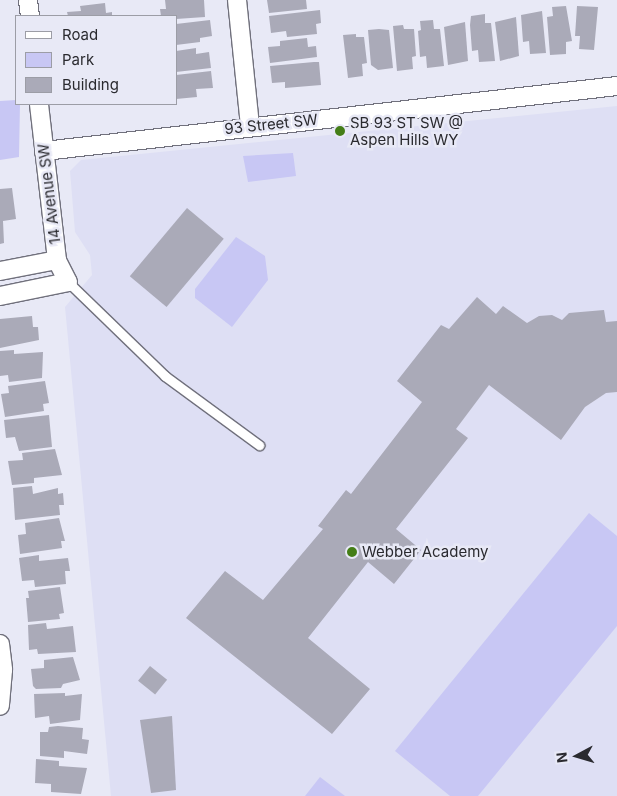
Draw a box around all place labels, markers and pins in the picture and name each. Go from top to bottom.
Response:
place label: SB 93 ST SW @ Aspen Hills WY [350,113,463,148]
marker: SB 93 ST SW @ Aspen Hills WY [334,125,346,137]
place label: Webber Academy [362,543,489,561]
marker: Webber Academy [346,546,358,558]

